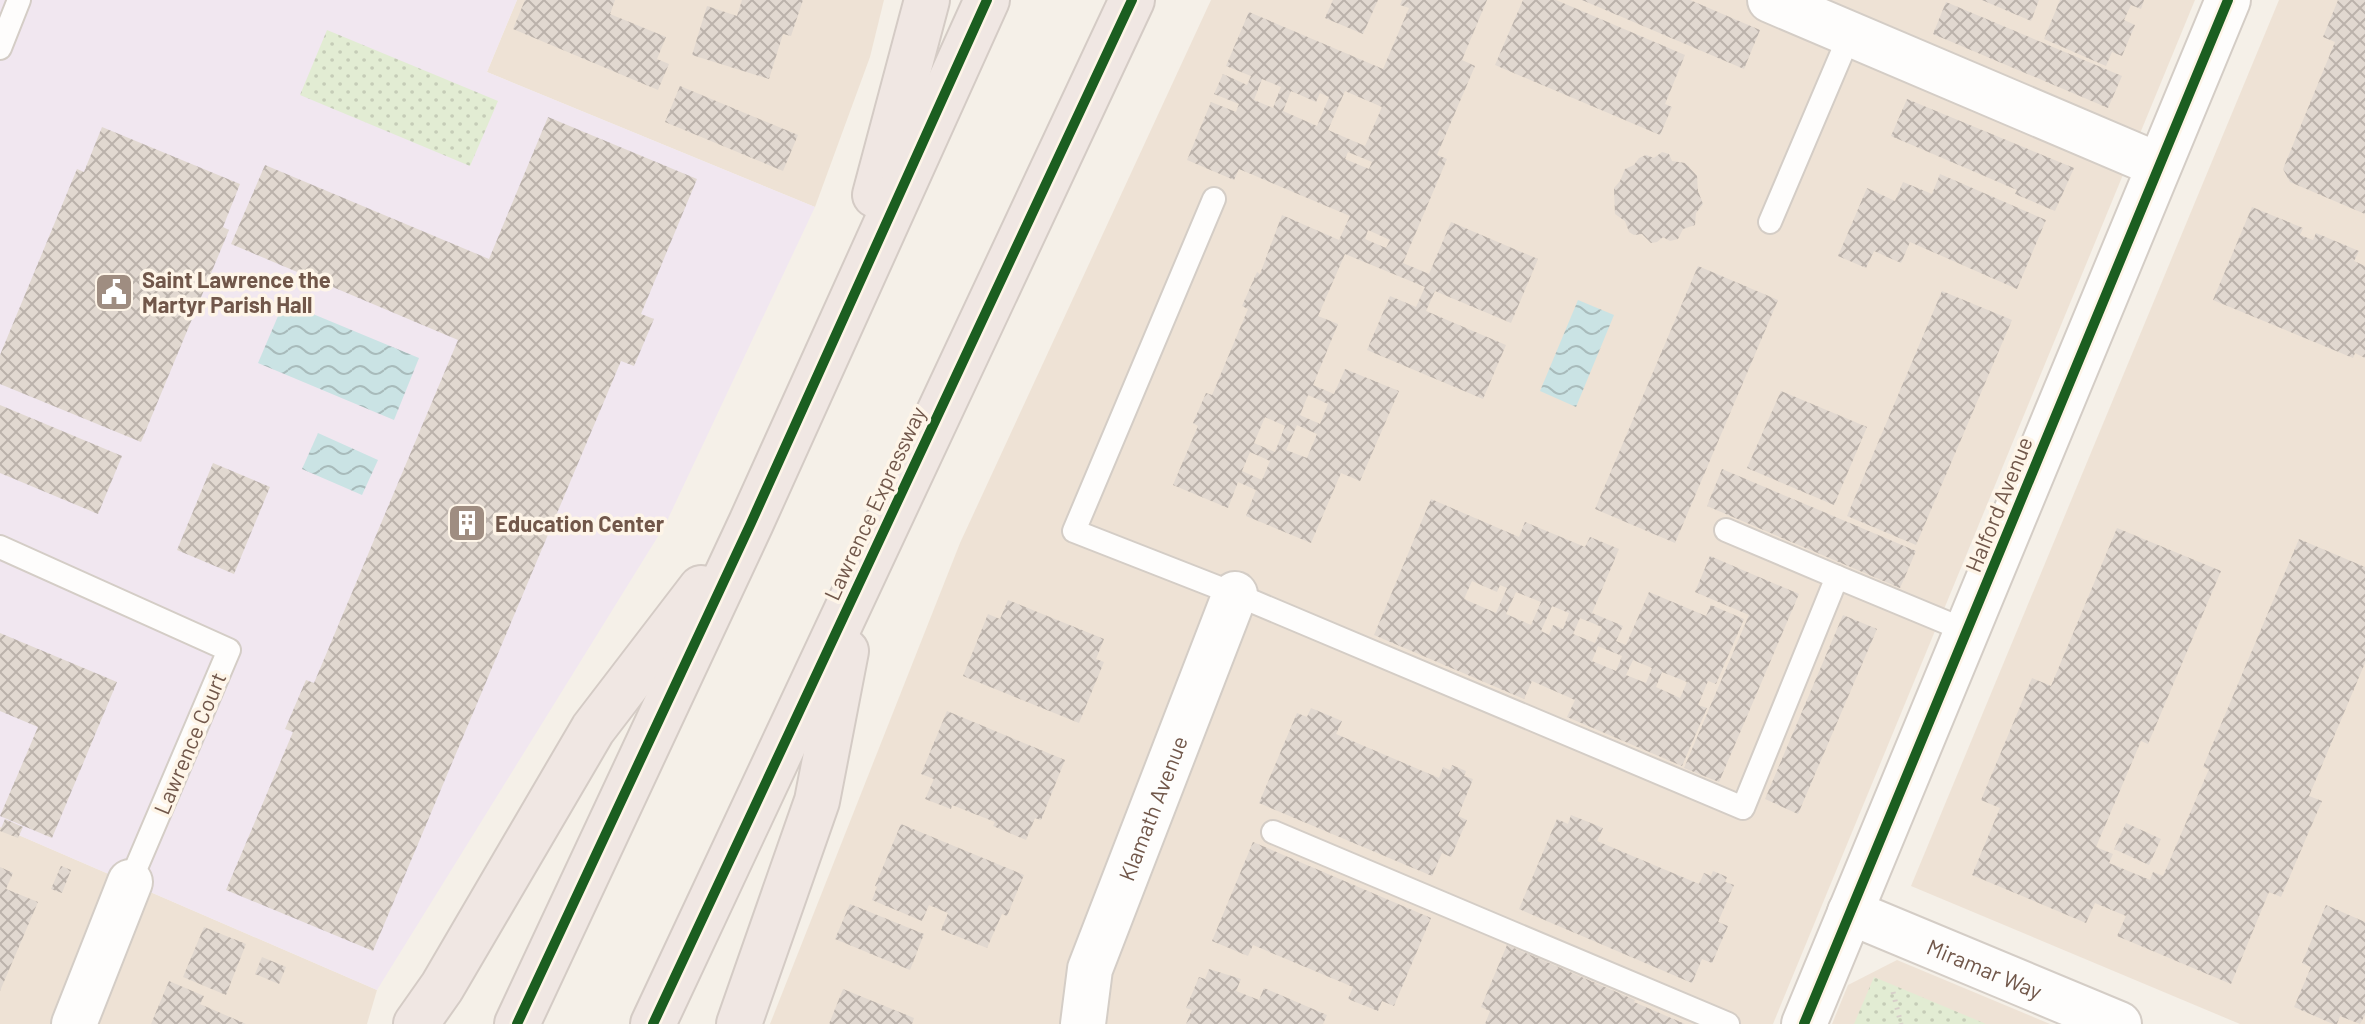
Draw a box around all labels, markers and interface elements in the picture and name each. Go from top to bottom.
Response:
place label: Saint Lawrence the Martyr Parish Hall [142,266,331,317]
public building icon: Saint Lawrence the Martyr Parish Hall [93,271,135,313]
street label: Lawrence Expressway [818,402,930,604]
street label: Halford Avenue [1959,433,2037,575]
building icon: Education Center [446,502,488,544]
place label: Education Center [495,510,665,536]
street label: Lawrence Court [147,668,231,818]
street label: Klamath Avenue [1112,732,1192,884]
street label: Miramar Way [1923,933,2046,1004]

